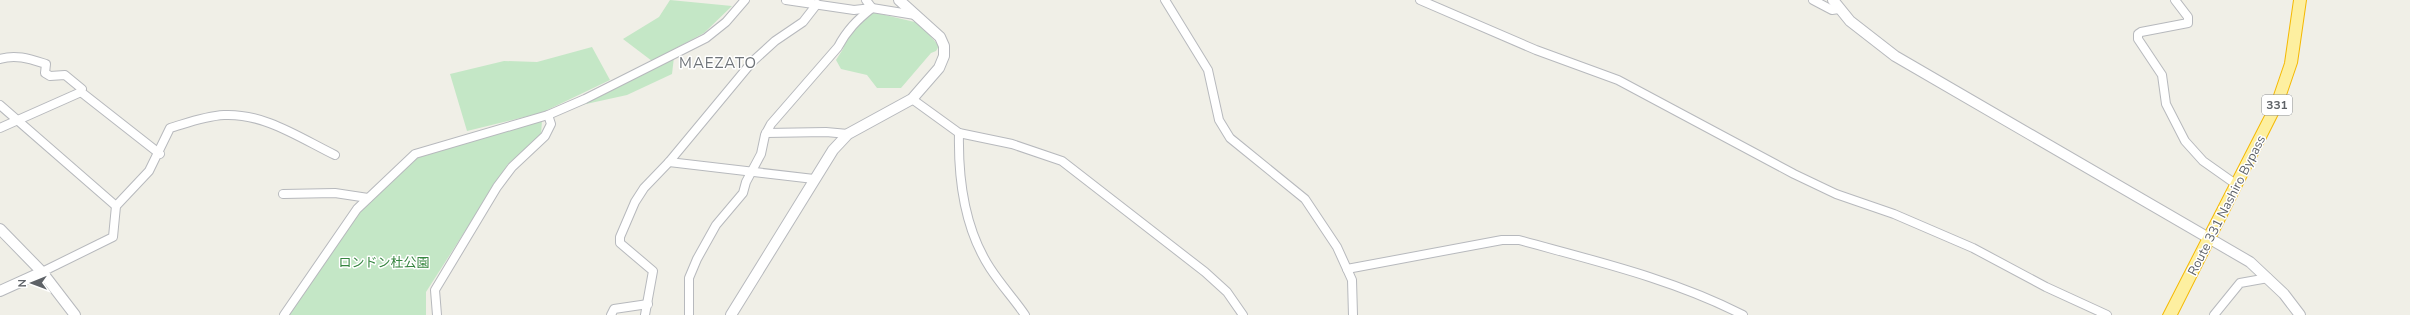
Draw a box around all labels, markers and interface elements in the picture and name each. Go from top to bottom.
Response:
district label: MAEZATO [679,53,757,73]
road number: 331 [2262,95,2292,115]
street label: Route 331 Nashiro Bypass [2184,132,2270,279]
park label: ロンドン杜公園 [338,254,430,272]
north arrow [12,263,52,303]
text: N [15,279,30,287]

